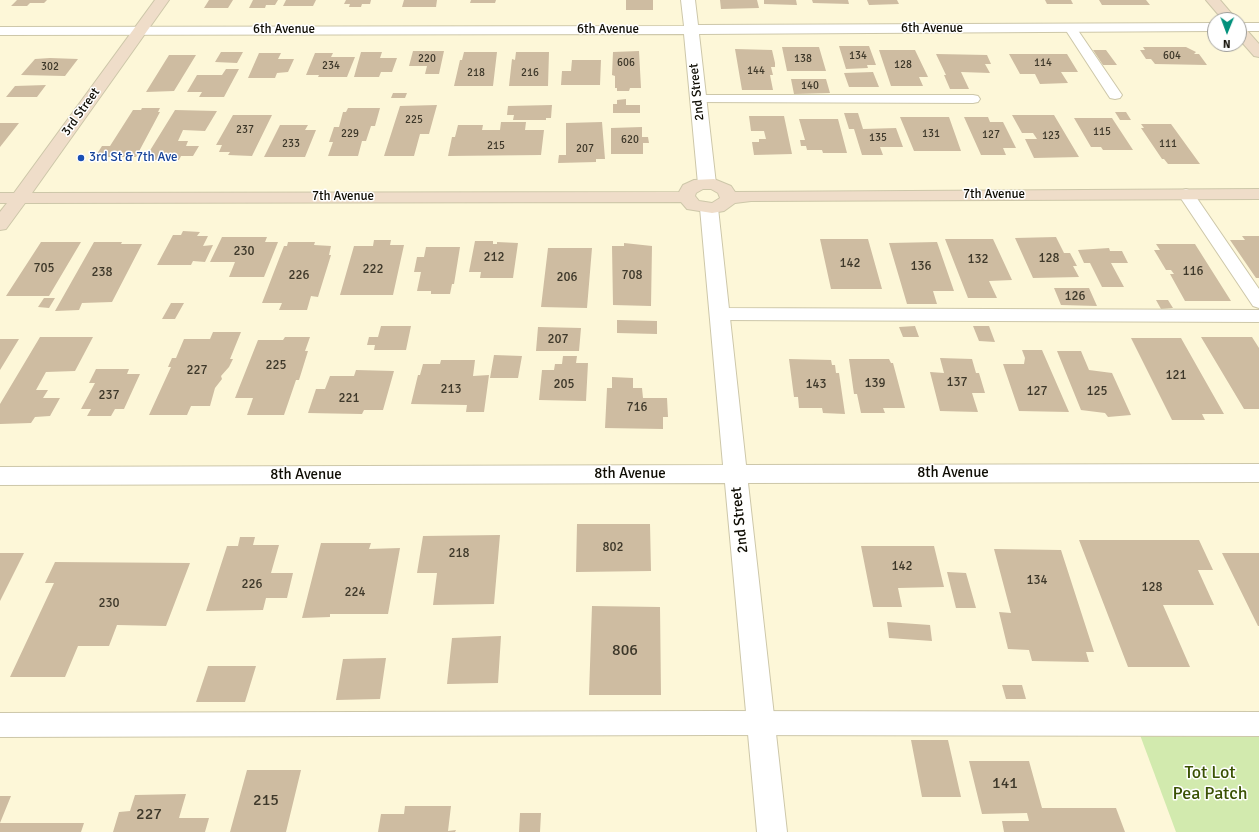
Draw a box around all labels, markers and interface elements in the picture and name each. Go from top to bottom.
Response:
north arrow [1207,12,1247,52]
street label: 6th Avenue [901,21,963,37]
street label: 6th Avenue [253,22,315,38]
street label: 6th Avenue [577,22,639,38]
text: N [1223,37,1231,50]
house number: 134 [849,49,867,63]
house number: 604 [1163,49,1181,63]
house number: 220 [418,52,436,66]
house number: 138 [794,52,812,66]
house number: 606 [617,56,635,70]
house number: 114 [1034,56,1052,70]
house number: 128 [894,58,912,72]
house number: 234 [322,59,340,73]
house number: 302 [41,60,59,74]
street label: 2nd Street [686,62,708,122]
house number: 144 [747,64,765,78]
house number: 218 [467,66,485,80]
house number: 216 [521,66,539,80]
house number: 140 [801,79,819,93]
street label: 3rd Street [58,85,104,139]
house number: 225 [405,113,423,127]
house number: 237 [236,123,254,137]
house number: 115 [1093,125,1111,139]
house number: 229 [341,127,359,141]
house number: 131 [922,127,940,141]
house number: 127 [982,128,1000,142]
house number: 123 [1042,129,1060,143]
house number: 135 [869,131,887,145]
house number: 620 [621,133,639,147]
house number: 233 [282,137,300,151]
house number: 111 [1159,137,1177,151]
house number: 215 [487,139,505,153]
house number: 207 [576,142,594,156]
place label: 3rd St & 7th Ave [89,150,178,166]
marker: 3rd St & 7th Ave [76,153,86,163]
street label: 7th Avenue [963,187,1025,203]
street label: 7th Avenue [312,189,374,205]
house number: 230 [233,244,255,260]
house number: 212 [483,250,505,266]
house number: 128 [1038,251,1060,267]
house number: 132 [967,252,989,268]
house number: 142 [839,256,861,272]
house number: 136 [910,259,932,275]
house number: 705 [33,261,55,277]
house number: 222 [362,262,384,278]
house number: 116 [1182,264,1204,280]
house number: 238 [91,265,113,281]
house number: 226 [288,268,310,284]
house number: 708 [621,268,643,284]
house number: 206 [556,270,578,286]
house number: 126 [1064,289,1086,305]
house number: 207 [547,332,569,348]
house number: 225 [265,358,287,374]
house number: 227 [186,363,208,379]
house number: 121 [1165,368,1187,384]
house number: 137 [946,375,968,391]
house number: 139 [864,376,886,392]
house number: 205 [553,377,575,393]
house number: 143 [805,377,827,393]
house number: 213 [440,382,462,398]
house number: 127 [1026,384,1048,400]
house number: 125 [1086,384,1108,400]
house number: 237 [98,388,120,404]
house number: 221 [338,391,360,407]
house number: 716 [626,400,648,416]
street label: 8th Avenue [917,464,989,482]
street label: 8th Avenue [594,465,666,483]
street label: 8th Avenue [270,466,342,484]
street label: 2nd Street [728,486,752,554]
house number: 802 [602,540,624,556]
house number: 218 [448,546,470,562]
house number: 142 [891,559,913,575]
house number: 134 [1026,573,1048,589]
house number: 226 [241,577,263,593]
house number: 128 [1141,580,1163,596]
house number: 224 [344,585,366,601]
house number: 230 [98,596,120,612]
house number: 806 [612,641,638,661]
park label: Tot Lot Pea Patch [1173,762,1247,804]
house number: 141 [992,774,1018,794]
house number: 215 [253,791,279,811]
house number: 227 [136,805,162,825]

